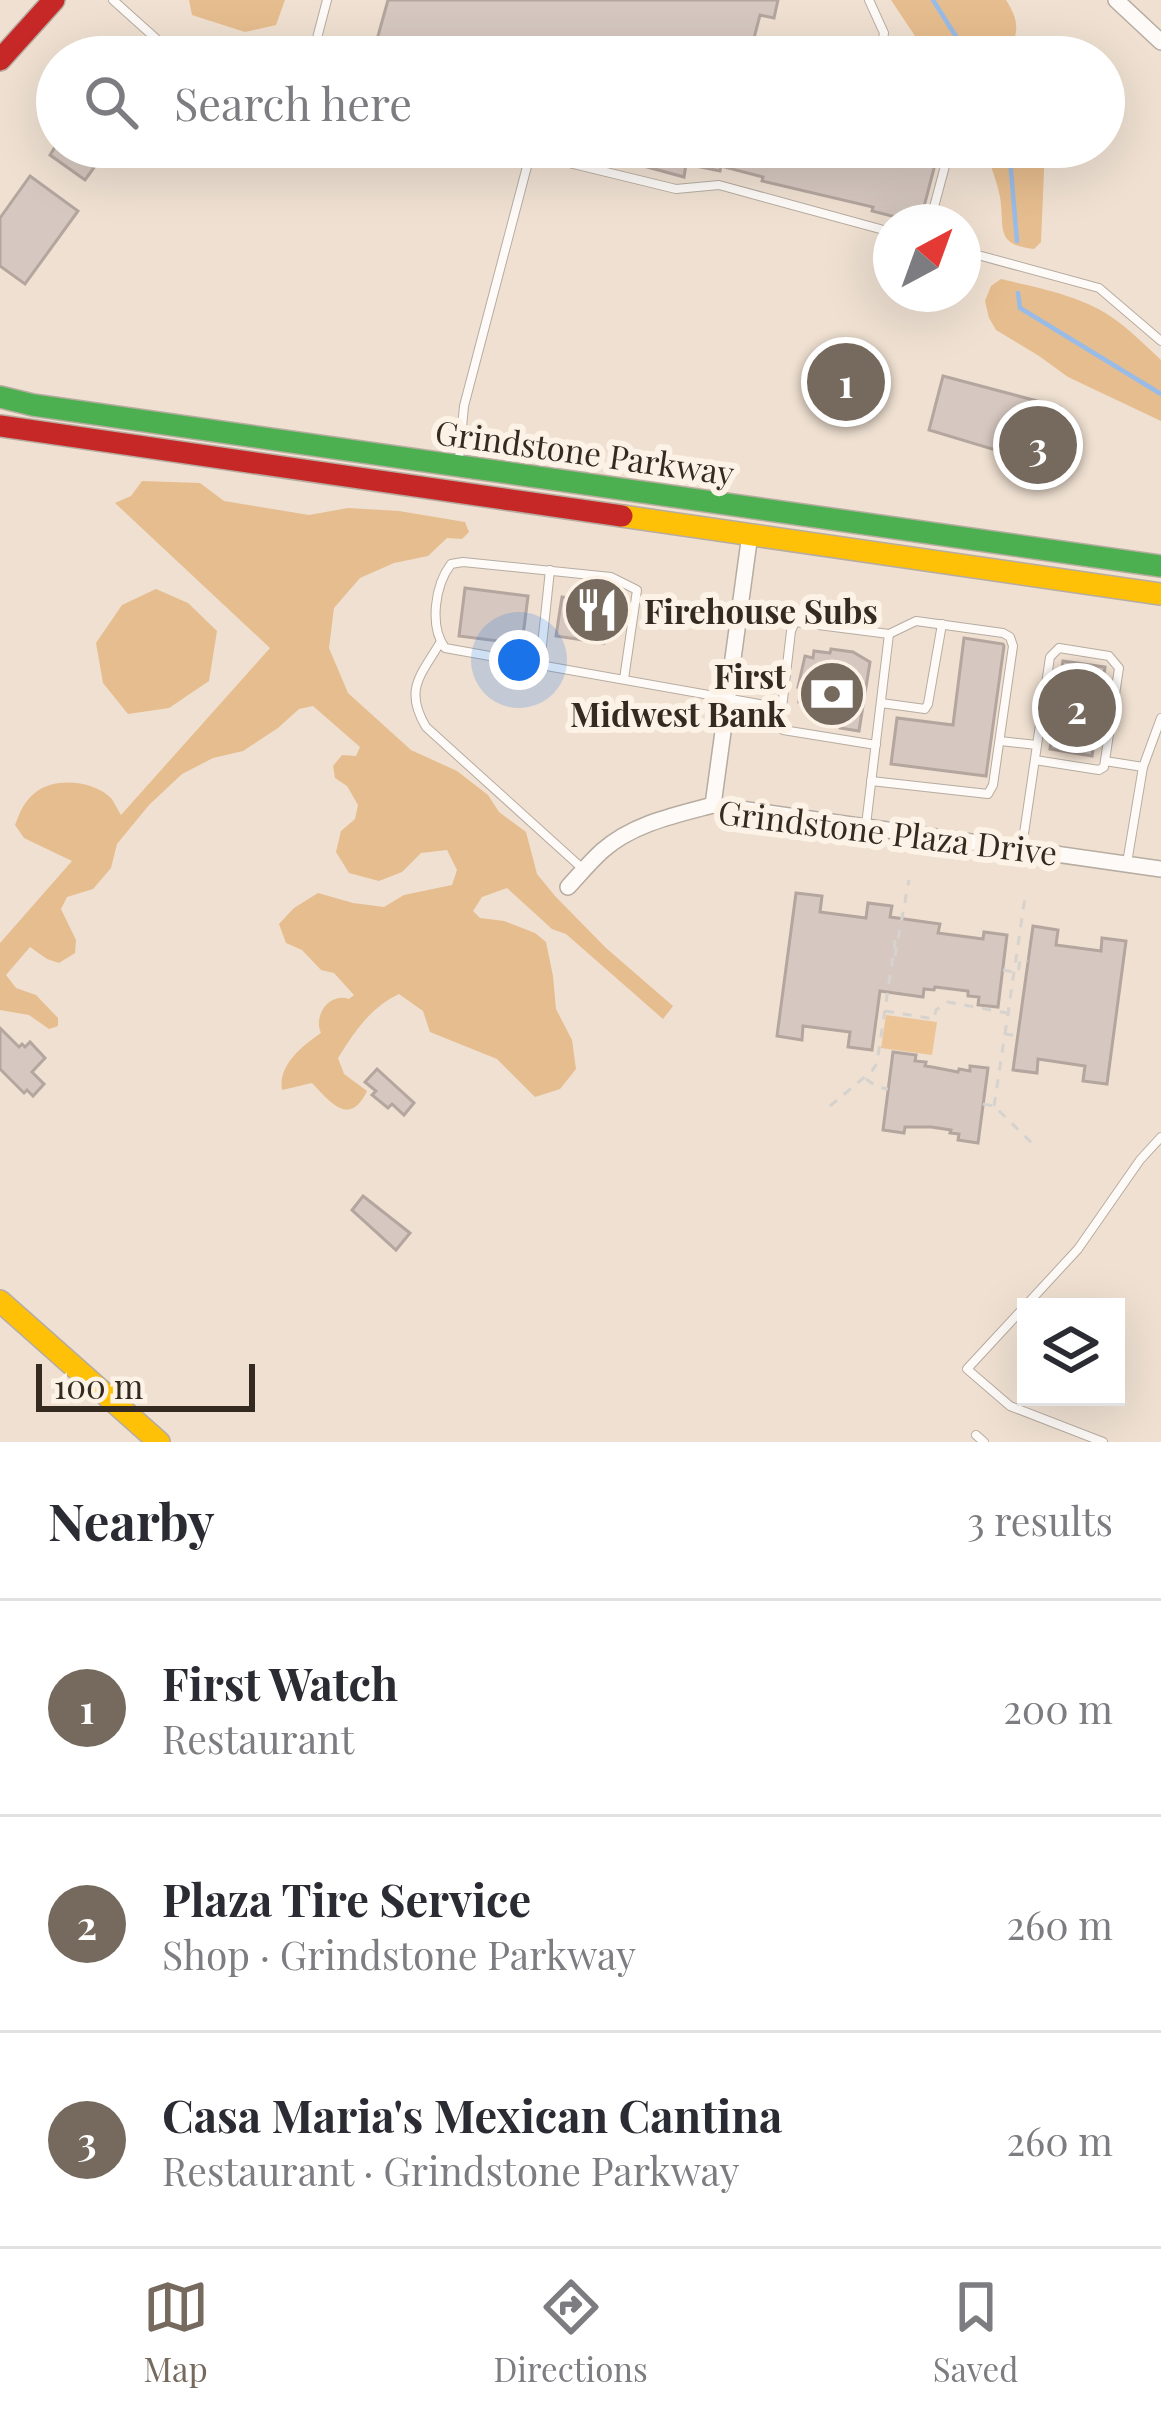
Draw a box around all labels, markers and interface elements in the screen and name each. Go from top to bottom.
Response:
search box [36,36,1125,168]
icon: search [78,69,144,135]
text: Search here [174,72,412,132]
north arrow [873,204,981,312]
pin: 1 [807,337,885,427]
pin: 3 [999,400,1077,490]
street label: Grindstone Parkway [433,408,738,494]
restaurant icon: Firehouse Subs [562,575,632,645]
place label: Firehouse Subs [644,588,878,632]
your location [489,630,549,690]
place label: First Midwest Bank [570,653,787,735]
bank icon: First Midwest Bank [797,659,867,729]
pin: 2 [1038,663,1116,753]
street label: Grindstone Plaza Drive [716,788,1060,874]
map controls [1017,1298,1125,1406]
button: layers [1017,1298,1125,1406]
scale bar [36,1358,255,1411]
text: 100 m [54,1363,143,1407]
text: Nearby [48,1486,214,1554]
text: 3 results [967,1494,1113,1546]
text: First Watch [162,1652,398,1712]
text: 1 [80,1682,94,1734]
text: 200 m [1003,1682,1113,1734]
text: Restaurant [162,1712,354,1764]
text: Plaza Tire Service [162,1868,531,1928]
text: 2 [77,1898,97,1950]
text: 260 m [1006,1898,1113,1950]
text: Shop · Grindstone Parkway [162,1928,636,1980]
text: Casa Maria's Mexican Cantina [162,2084,782,2144]
text: 3 [77,2114,97,2166]
text: 260 m [1006,2114,1113,2166]
text: Restaurant · Grindstone Parkway [162,2144,739,2196]
tab: Map [143,2274,209,2390]
tab: Directions [494,2274,648,2390]
tab: Saved [933,2274,1019,2390]

